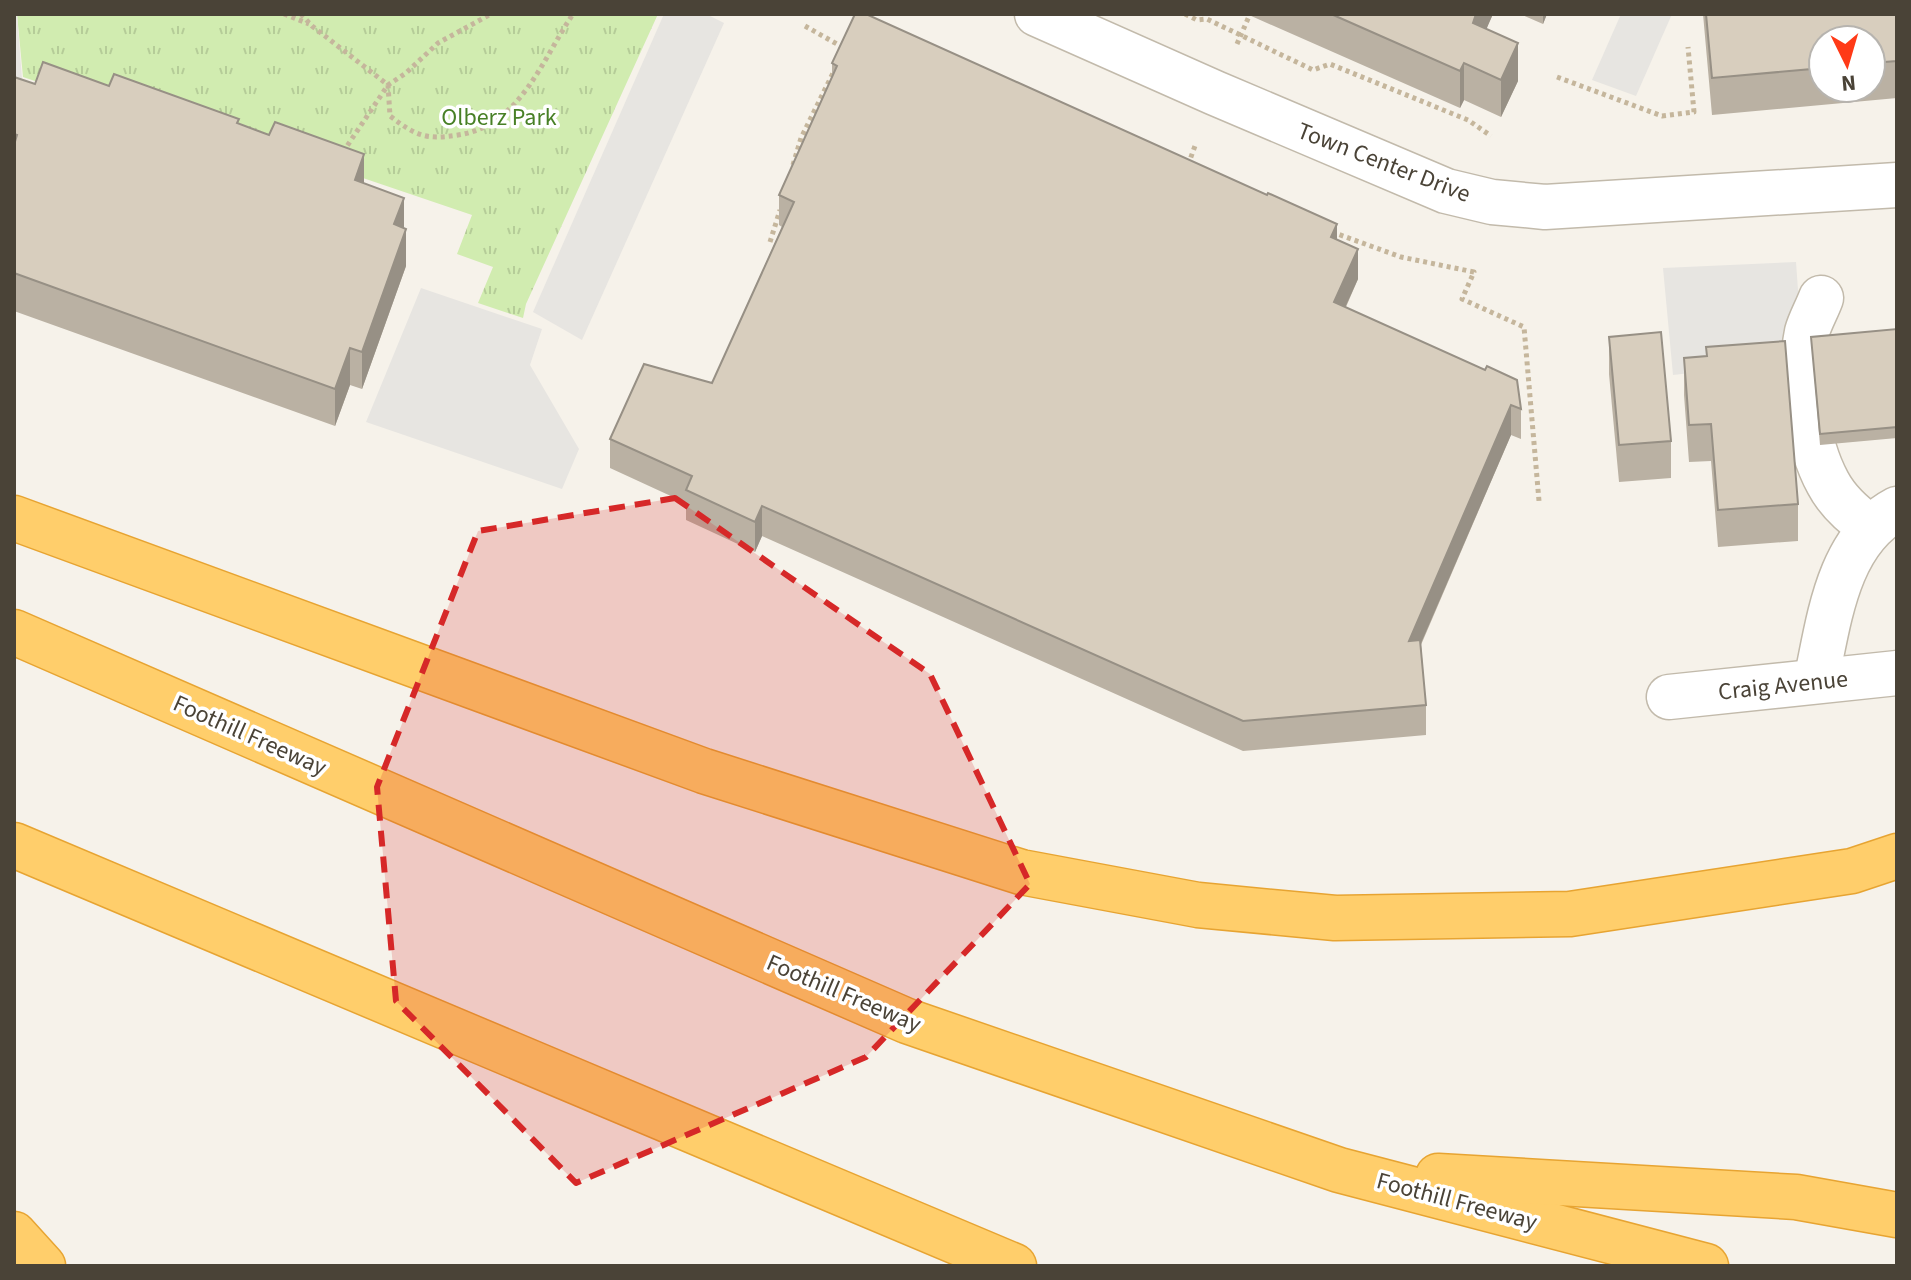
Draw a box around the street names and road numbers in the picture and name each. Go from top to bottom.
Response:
street label: Town Center Drive [1292,113,1475,212]
street label: Craig Avenue [1716,661,1850,710]
street label: Foothill Freeway [167,686,332,785]
street label: Foothill Freeway [761,945,927,1042]
street label: Foothill Freeway [1373,1163,1541,1240]

